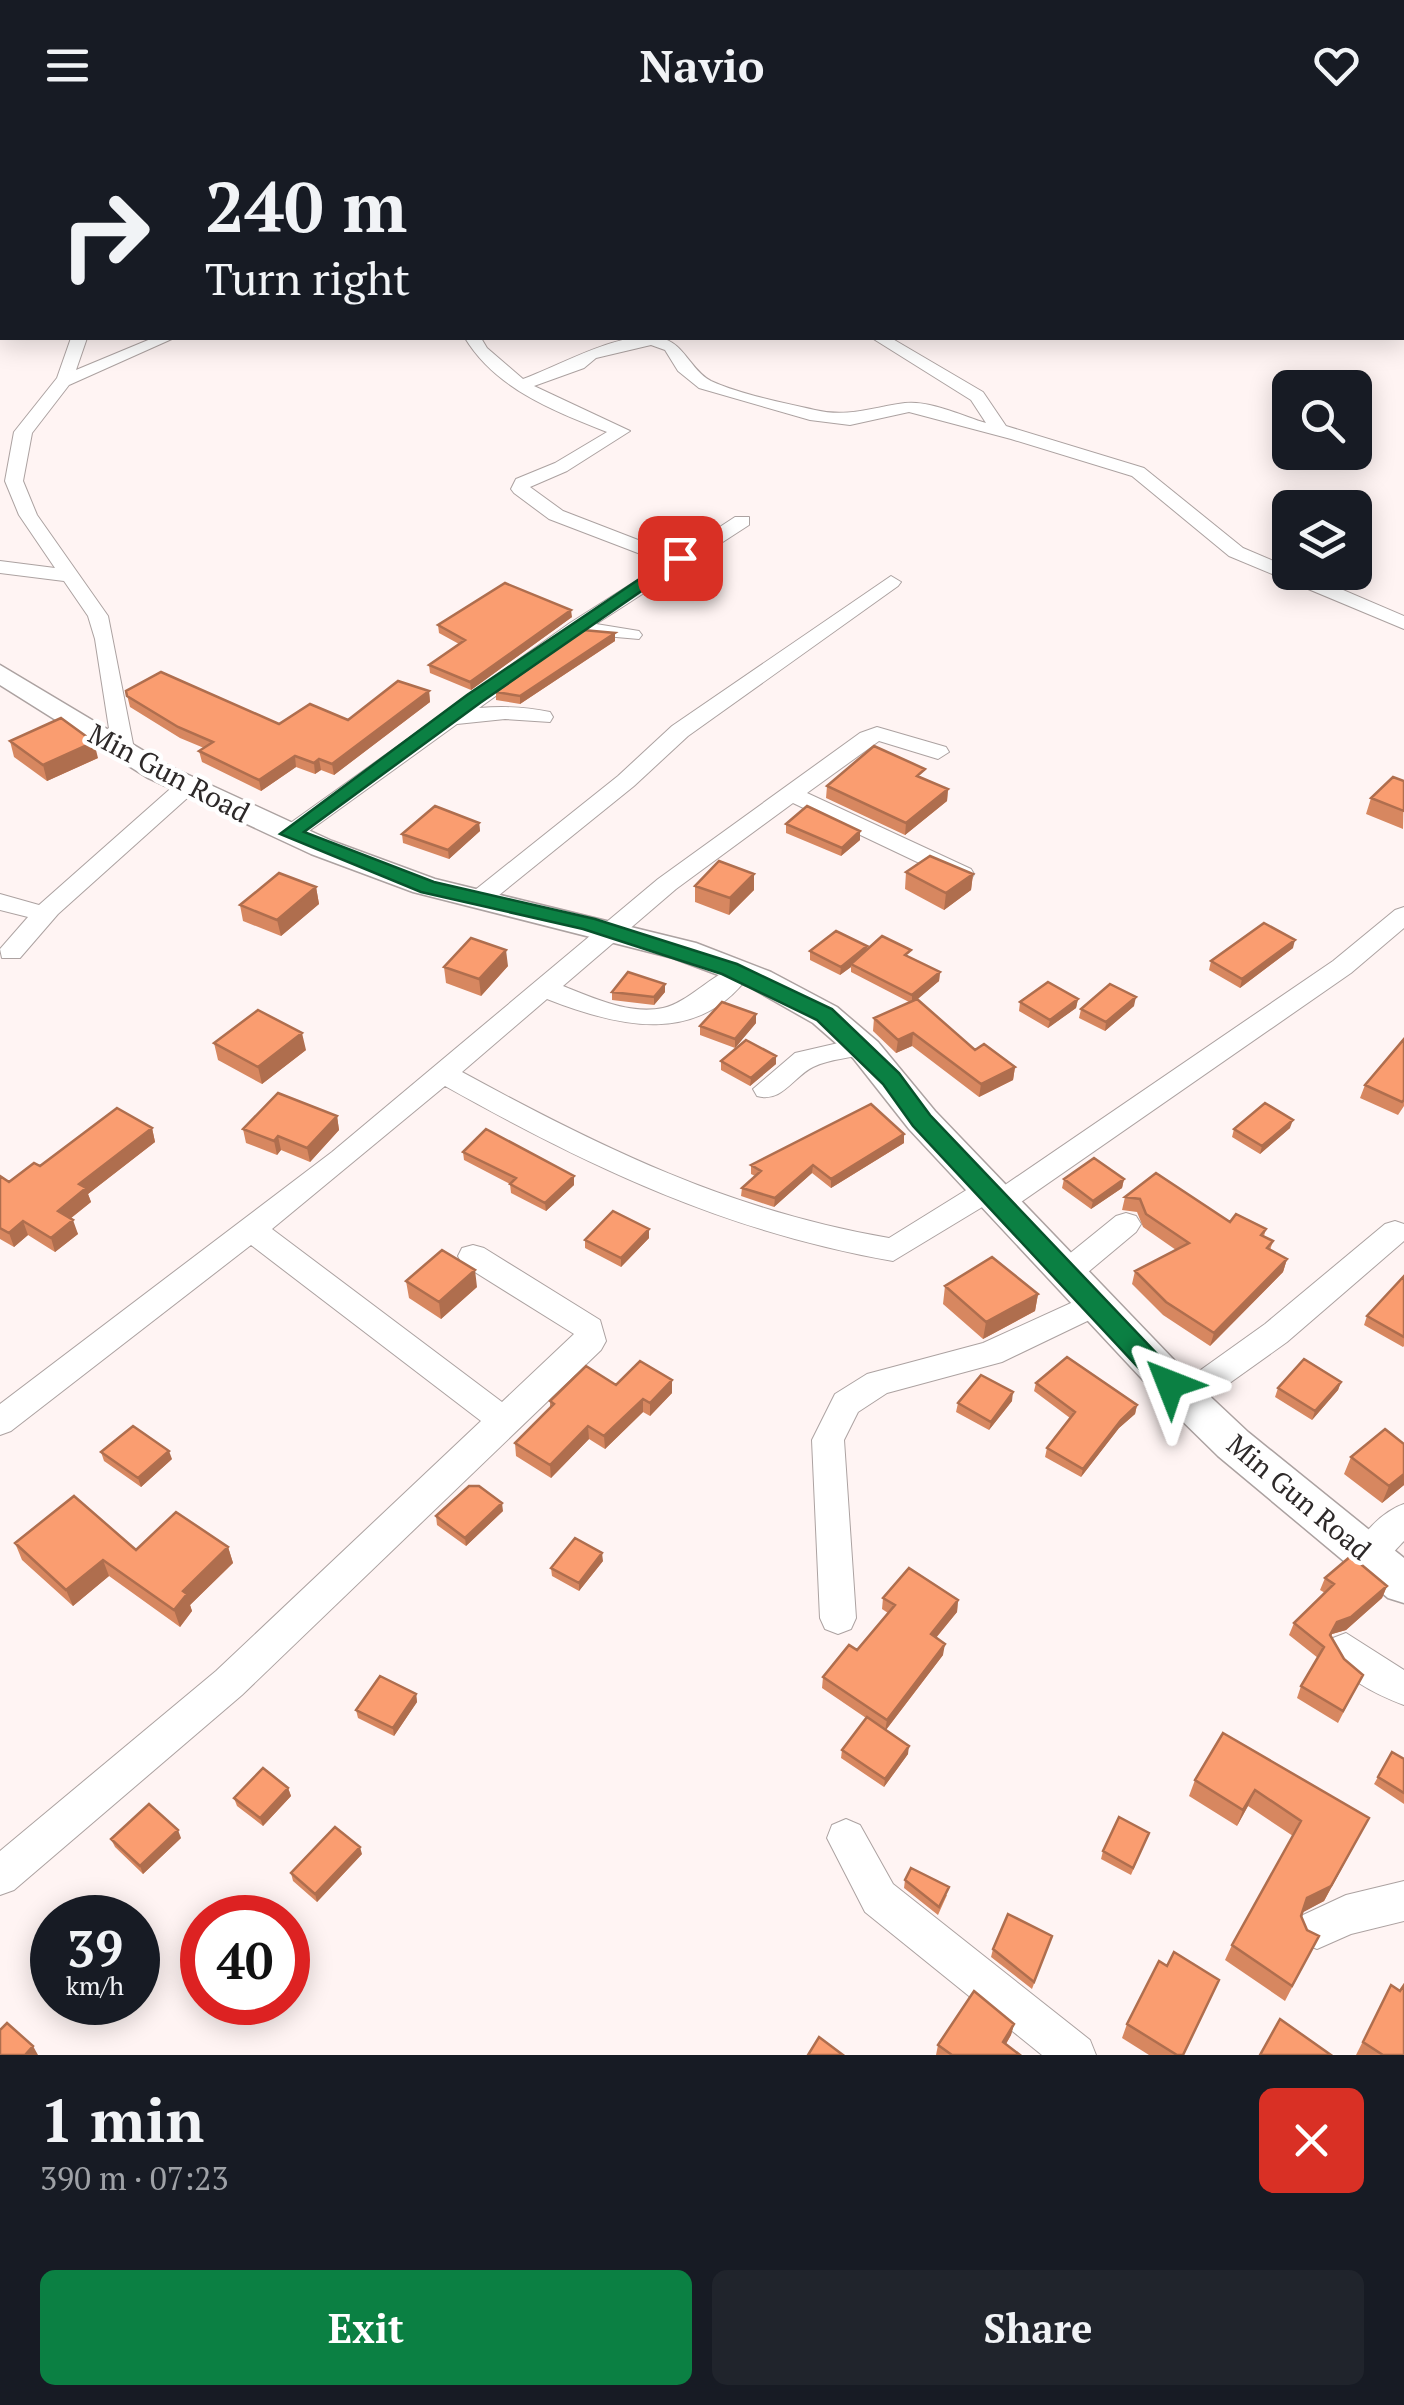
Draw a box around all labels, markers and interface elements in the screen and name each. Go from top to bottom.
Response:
text: Navio [639,35,765,95]
icon: menu [40,38,95,93]
icon: heart [1309,38,1364,93]
text: 240 m [205,159,407,252]
icon: right [40,170,170,300]
text: Turn right [205,248,410,308]
map controls [1272,370,1372,590]
button: search [1272,370,1372,470]
button: layers [1272,490,1372,590]
pin [638,516,723,601]
icon: arrive [653,531,708,586]
street label: Min Gun Road [82,715,256,831]
position arrow [1118,1332,1222,1436]
street label: Min Gun Road [1219,1425,1379,1568]
speed limit sign: 40 [180,1895,310,2025]
text: 39 [67,1915,123,1981]
text: km/h [66,1969,124,2002]
text: 1 min [40,2080,204,2159]
button: close [1259,2088,1364,2193]
text: 390 m · 07:23 [40,2157,228,2199]
button: Exit [40,2270,692,2385]
button: Share [712,2270,1364,2385]

